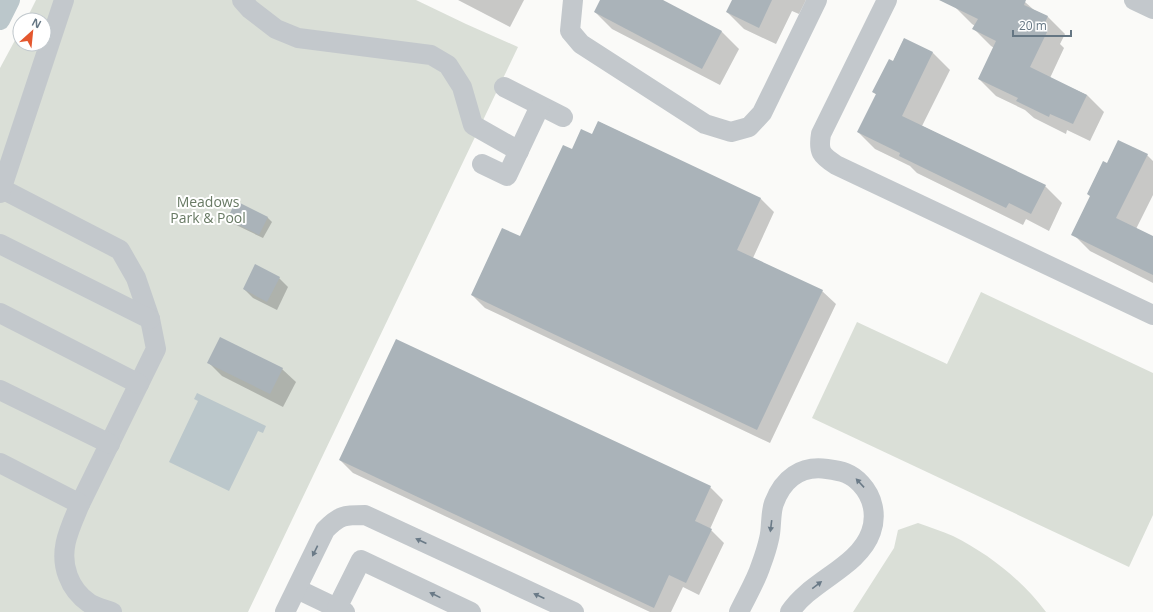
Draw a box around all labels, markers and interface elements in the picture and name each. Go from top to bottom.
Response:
north arrow [12,12,52,52]
scale bar [1013,12,1071,38]
text: N [29,14,44,31]
text: 20 m [1019,17,1047,34]
park label: Meadows Park & Pool [170,192,246,227]
one-way arrow [855,478,865,488]
one-way arrow [767,520,774,532]
one-way arrow [415,538,426,544]
one-way arrow [312,546,318,557]
one-way arrow [812,580,823,589]
one-way arrow [430,592,441,598]
one-way arrow [533,593,544,599]

